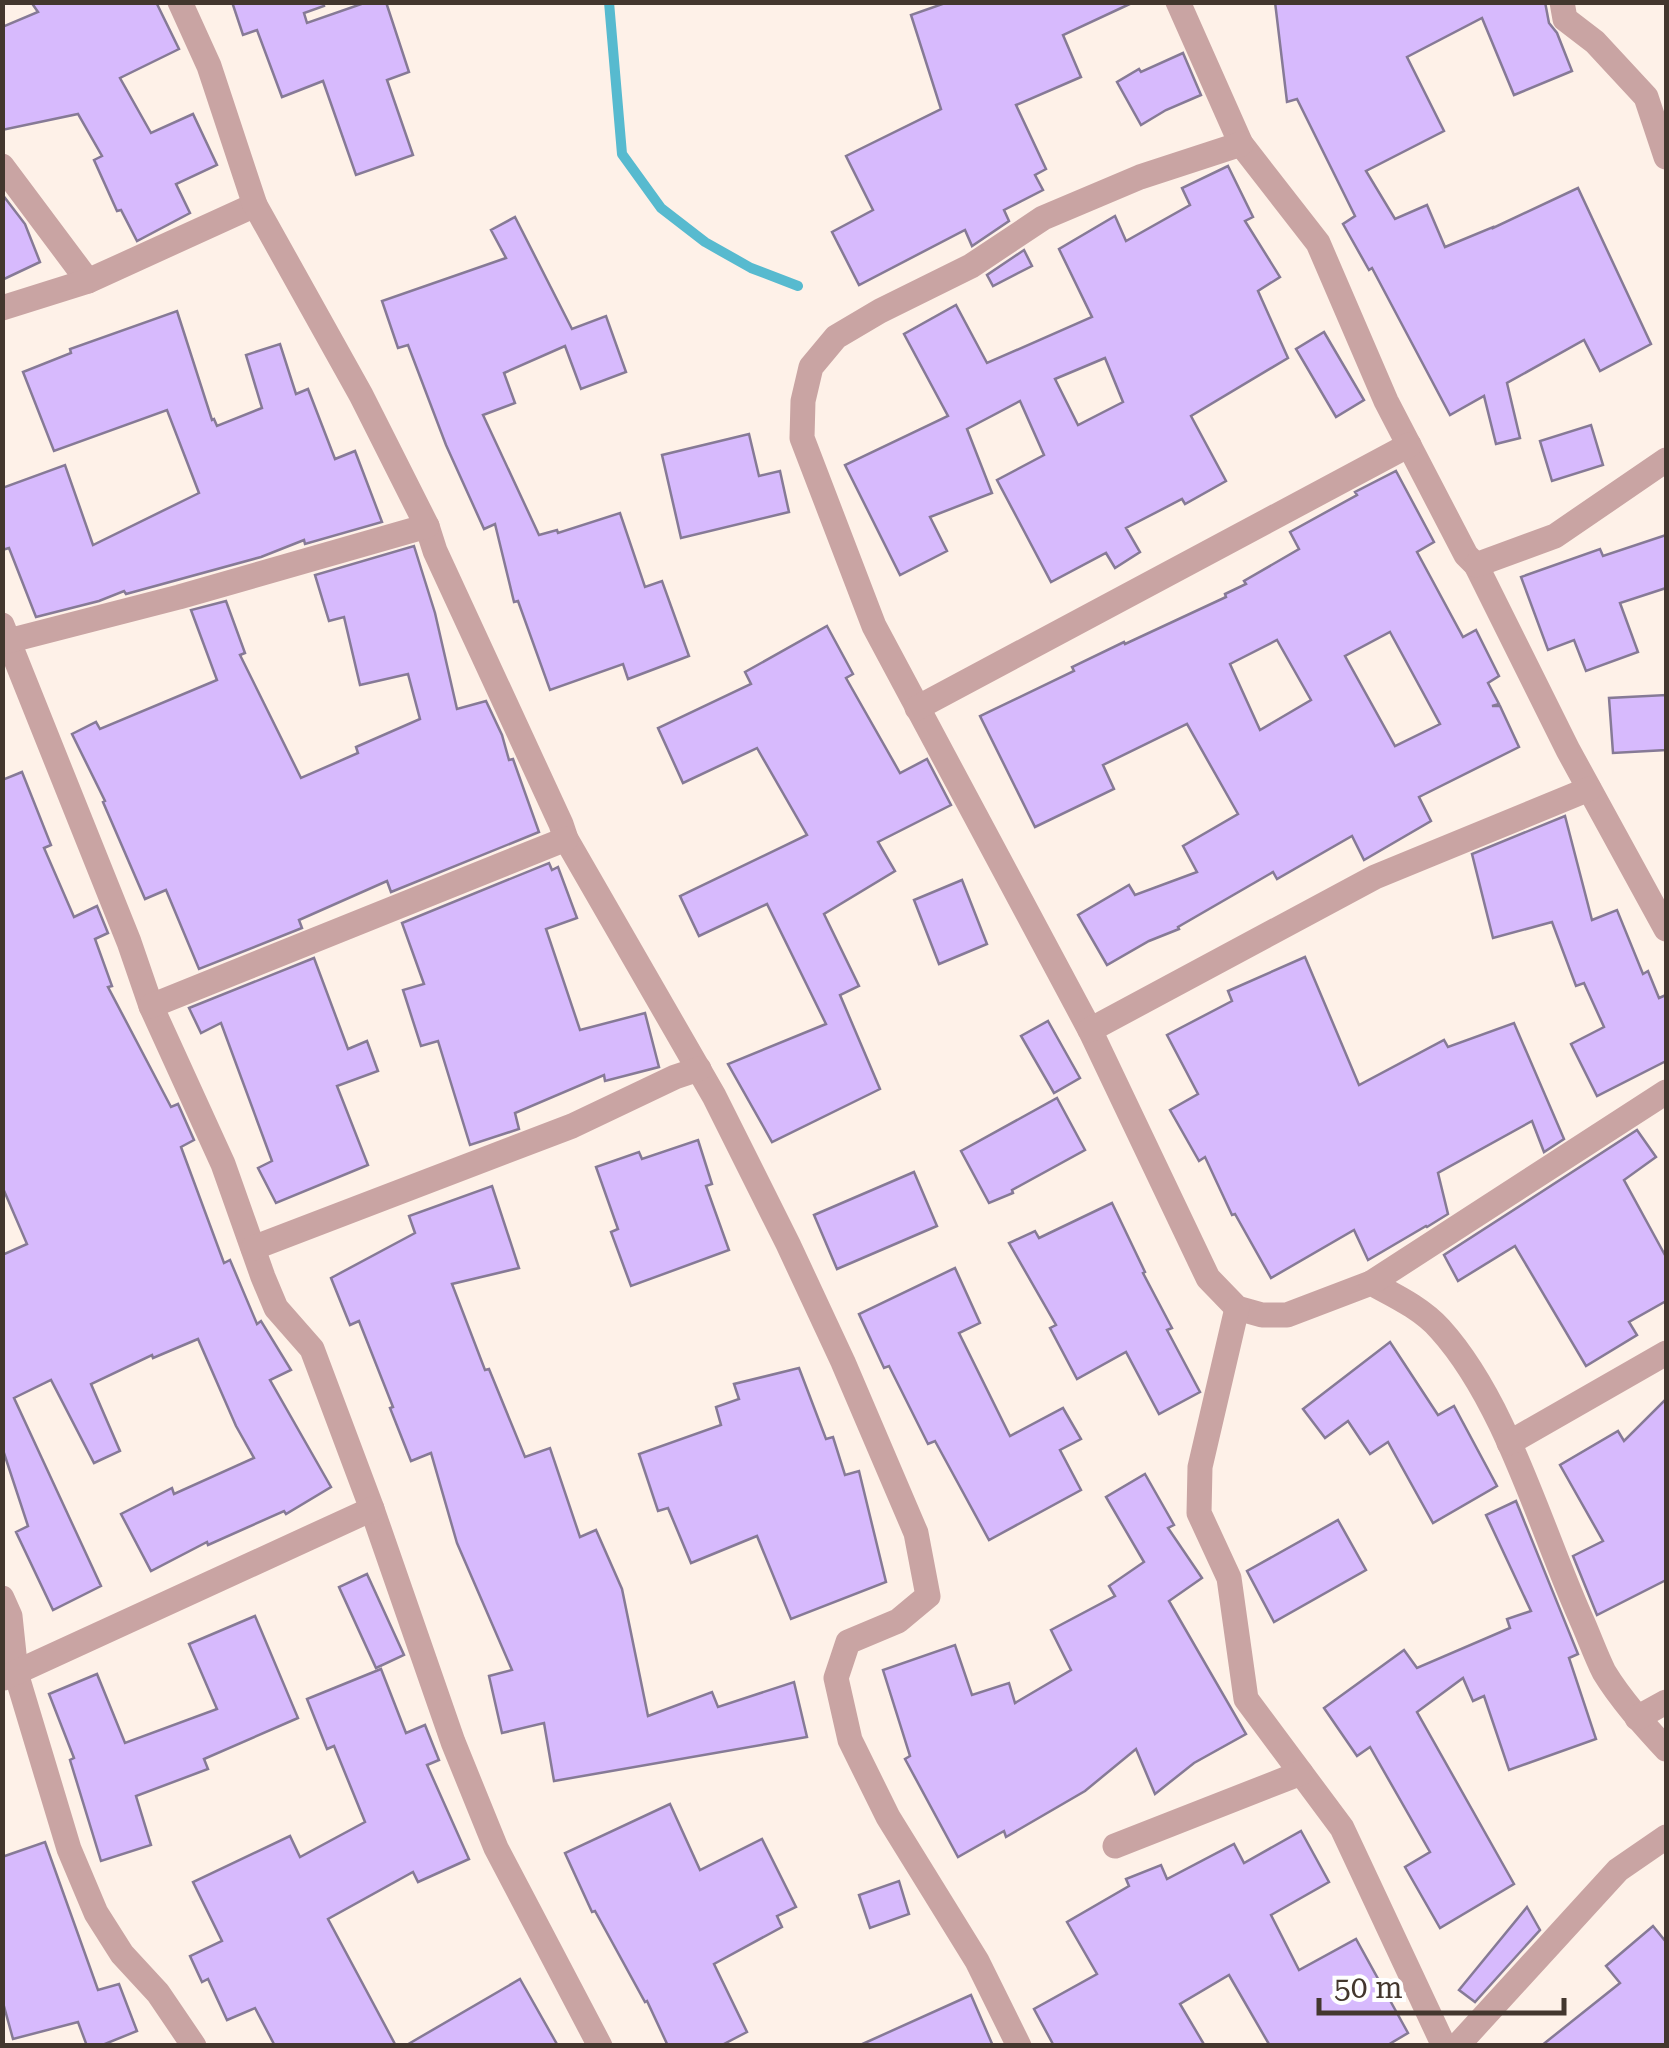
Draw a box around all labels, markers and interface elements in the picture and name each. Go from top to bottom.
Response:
scale bar [1319,1953,1564,2015]
text: 50 m [1334,1970,1403,2005]

